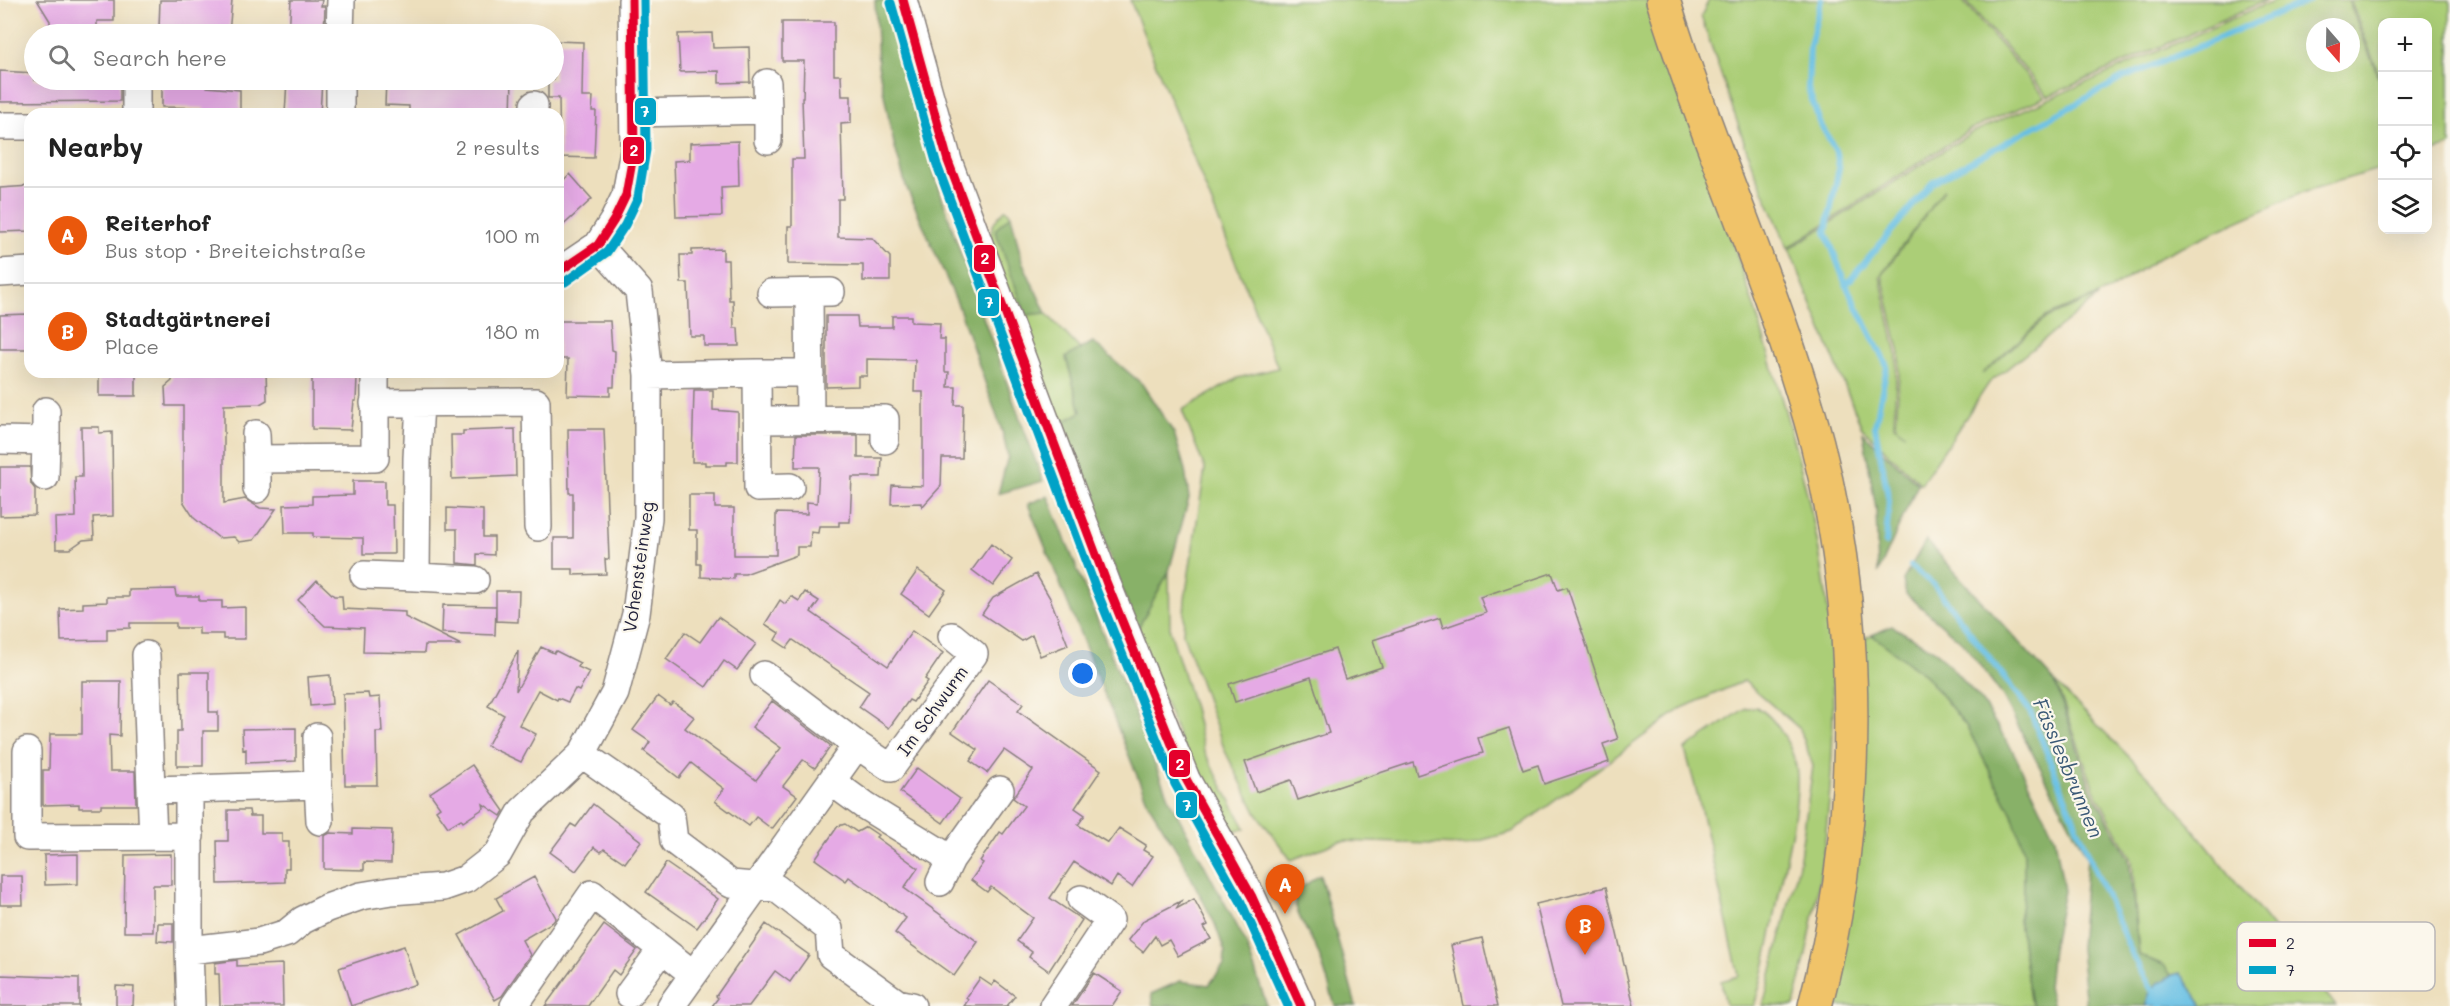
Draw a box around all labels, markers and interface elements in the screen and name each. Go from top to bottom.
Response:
north arrow [2306,18,2360,72]
map controls [2378,18,2432,234]
button: + [2378,18,2432,72]
search box [24,24,564,90]
icon: search [45,41,78,74]
text: Search here [93,43,227,72]
button: − [2378,72,2432,126]
line badge: 7 [634,97,657,126]
text: 7 [641,100,650,121]
button: locate [2378,126,2432,180]
text: Nearby [48,130,143,164]
text: 2 results [456,134,540,160]
line badge: 2 [622,136,645,165]
text: 2 [630,139,639,160]
button: layers [2378,180,2432,234]
text: Reiterhof [105,208,211,237]
text: A [61,222,74,248]
text: 100 m [484,222,540,248]
text: Bus stop · Breiteichstraße [105,237,366,263]
line badge: 2 [973,244,996,273]
text: 2 [981,247,990,268]
line badge: 7 [977,288,1000,317]
text: 7 [985,291,994,312]
text: Stadtgärtnerei [105,304,271,333]
text: B [61,318,74,344]
text: 180 m [484,318,540,344]
text: Place [105,333,159,359]
street label: Vohensteinweg [617,500,659,634]
your location [1068,659,1097,688]
street label: Im Schwurm [891,660,973,760]
water label: Fässlesbrunnen [2028,694,2110,842]
line badge: 2 [1168,749,1191,778]
text: 2 [1176,753,1185,774]
line badge: 7 [1175,791,1198,819]
text: 7 [1183,794,1192,815]
pin: A [1266,864,1304,914]
pin: B [1566,906,1604,955]
legend [2237,922,2435,991]
text: 2 [2286,932,2295,953]
text: 7 [2286,959,2295,980]

